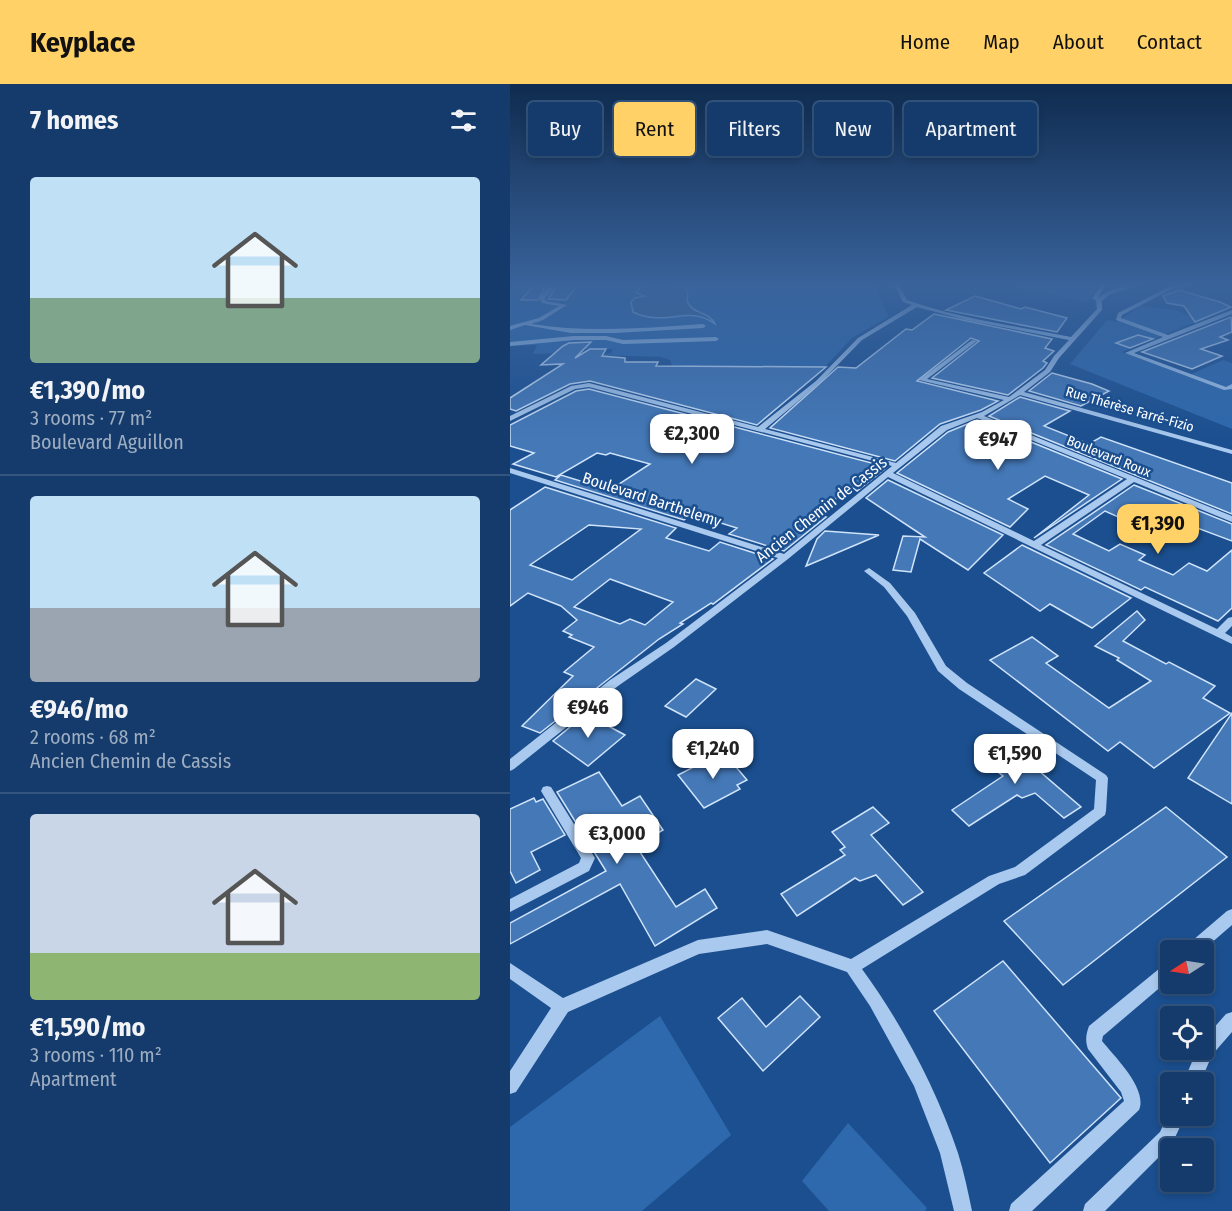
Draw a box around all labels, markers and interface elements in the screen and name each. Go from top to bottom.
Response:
text: Keyplace [30,26,136,59]
text: Home [900,29,950,55]
text: Map [983,29,1020,55]
text: About [1053,29,1104,55]
text: Contact [1137,29,1202,55]
chip: Buy [528,102,602,156]
chip: Rent [614,102,695,156]
chip: Filters [707,102,802,156]
chip: New [814,102,892,156]
chip: Apartment [904,102,1037,156]
icon: filters [447,104,480,137]
text: 7 homes [30,105,118,136]
icon: home [201,216,309,324]
text: €1,390/mo [30,375,145,406]
street label: Rue Thérèse Farré-Fizio [1064,383,1196,436]
text: 3 rooms · 77 m² [30,406,152,430]
pin: €2,300 [643,414,741,465]
pin: €947 [962,420,1034,471]
text: €2,300 [664,421,720,445]
text: €947 [979,427,1017,451]
text: Boulevard Aguillon [30,430,184,454]
street label: Boulevard Roux [1064,432,1154,481]
street label: Ancien Chemin de Cassis [752,452,891,566]
street label: Boulevard Barthelemy [580,468,724,531]
pin: €1,390 [1109,504,1207,555]
text: €1,390 [1131,511,1185,535]
icon: home [201,535,309,643]
pin: €946 [552,688,624,739]
text: €946/mo [30,694,128,725]
text: €946 [567,695,609,719]
text: 2 rooms · 68 m² [30,725,156,749]
pin: €1,240 [664,729,762,780]
pin: €1,590 [966,734,1064,785]
text: €1,240 [686,736,740,760]
text: €1,590 [988,741,1042,765]
text: Ancien Chemin de Cassis [30,749,231,773]
pin: €3,000 [568,814,666,865]
text: €3,000 [588,821,646,845]
icon: home [201,853,309,961]
north arrow [1160,940,1214,994]
map controls [1160,940,1214,1192]
button: locate [1160,1006,1214,1060]
text: €1,590/mo [30,1012,145,1043]
text: 3 rooms · 110 m² [30,1043,162,1067]
text: Apartment [30,1067,117,1091]
button: + [1160,1072,1214,1126]
button: − [1160,1138,1214,1192]

